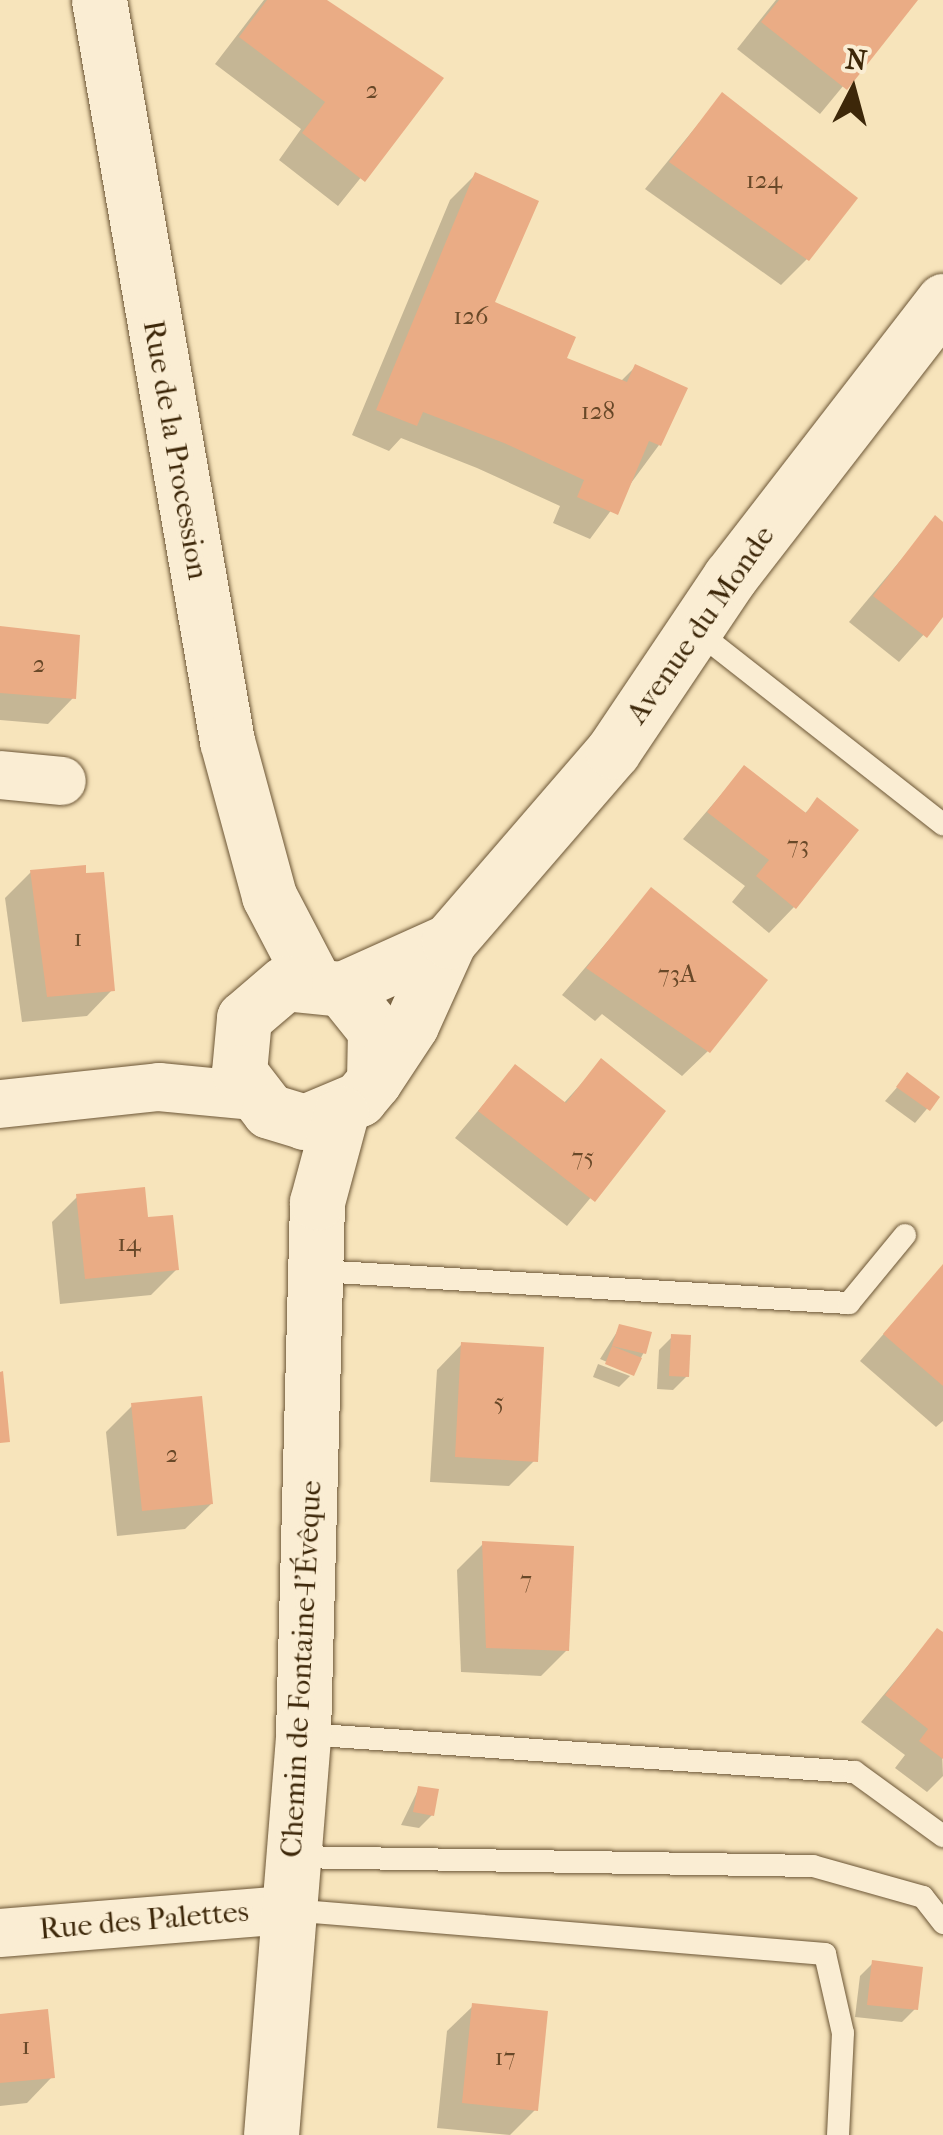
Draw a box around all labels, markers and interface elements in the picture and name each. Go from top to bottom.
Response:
north arrow [803,40,903,140]
text: N [844,42,868,77]
house number: 2 [366,75,378,105]
house number: 124 [746,165,782,195]
house number: 126 [453,301,489,331]
street label: Rue de la Procession [134,317,216,583]
house number: 128 [581,396,615,426]
street label: Avenue du Monde [619,519,783,731]
house number: 2 [33,649,45,679]
house number: 73 [787,830,809,860]
house number: 1 [74,923,82,953]
house number: 73A [658,959,696,989]
house number: 75 [572,1142,594,1172]
house number: 14 [117,1228,141,1258]
house number: 5 [494,1387,504,1417]
house number: 2 [166,1439,178,1469]
street label: Chemin de Fontaine-l'Évêque [274,1480,330,1858]
house number: 7 [520,1565,532,1595]
street label: Rue des Palettes [38,1894,250,1948]
house number: 1 [22,2031,30,2061]
house number: 17 [495,2042,515,2072]

